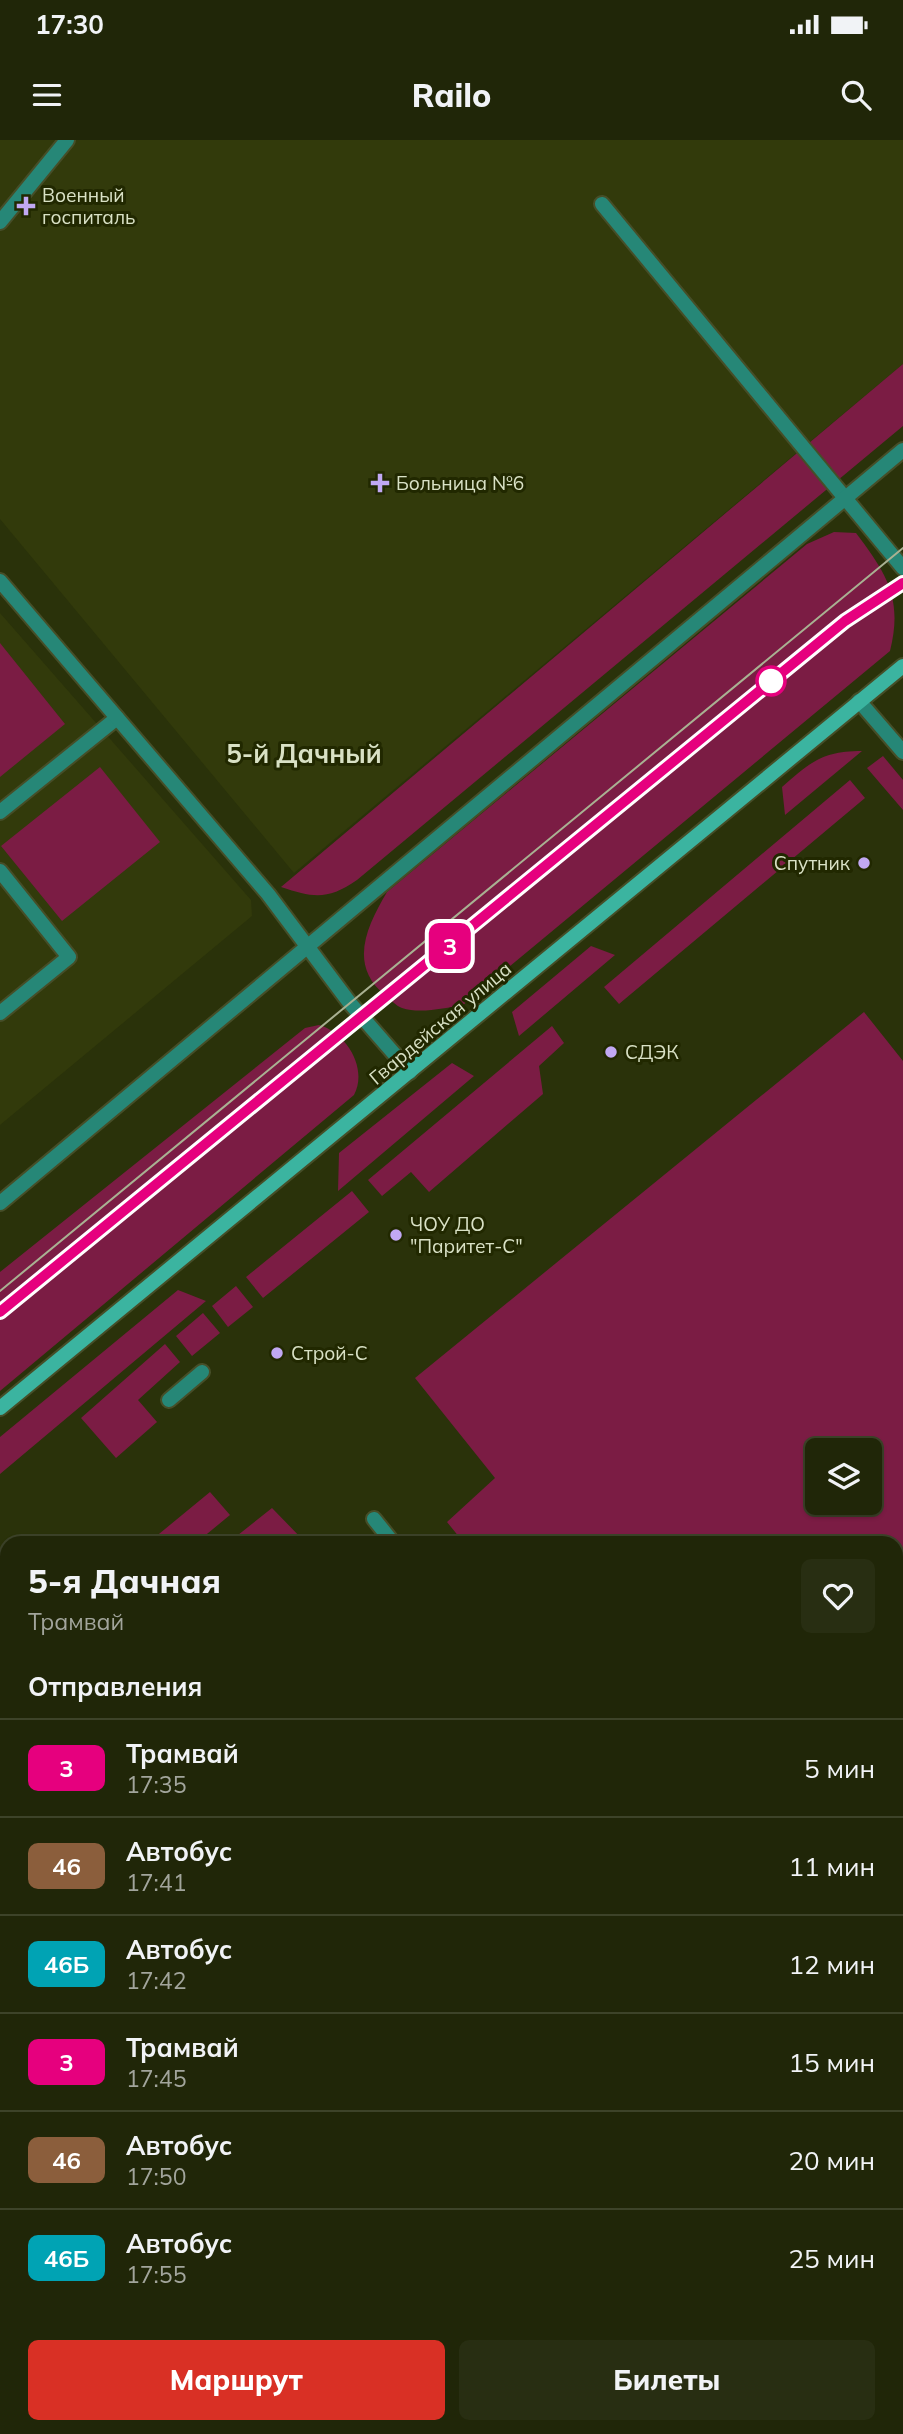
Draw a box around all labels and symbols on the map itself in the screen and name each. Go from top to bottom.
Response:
place label: Военный госпиталь [42,183,136,229]
marker: Военный госпиталь [16,196,36,216]
place label: Больница №6 [396,471,524,495]
marker: Больница №6 [370,473,390,493]
unlabelled marker [756,666,786,696]
district label: 5-й Дачный [226,737,382,770]
place label: Спутник [774,851,851,875]
marker: Спутник [856,855,872,871]
line badge: 3 [427,923,473,969]
street label: Гвардейская улица [364,956,516,1090]
place label: СДЭК [625,1040,679,1064]
marker: СДЭК [603,1044,619,1060]
place label: ЧОУ ДО "Паритет-С" [410,1212,523,1258]
marker: ЧОУ ДО "Паритет-С" [388,1227,404,1243]
place label: Строй-С [291,1341,368,1365]
marker: Строй-С [269,1345,285,1361]

